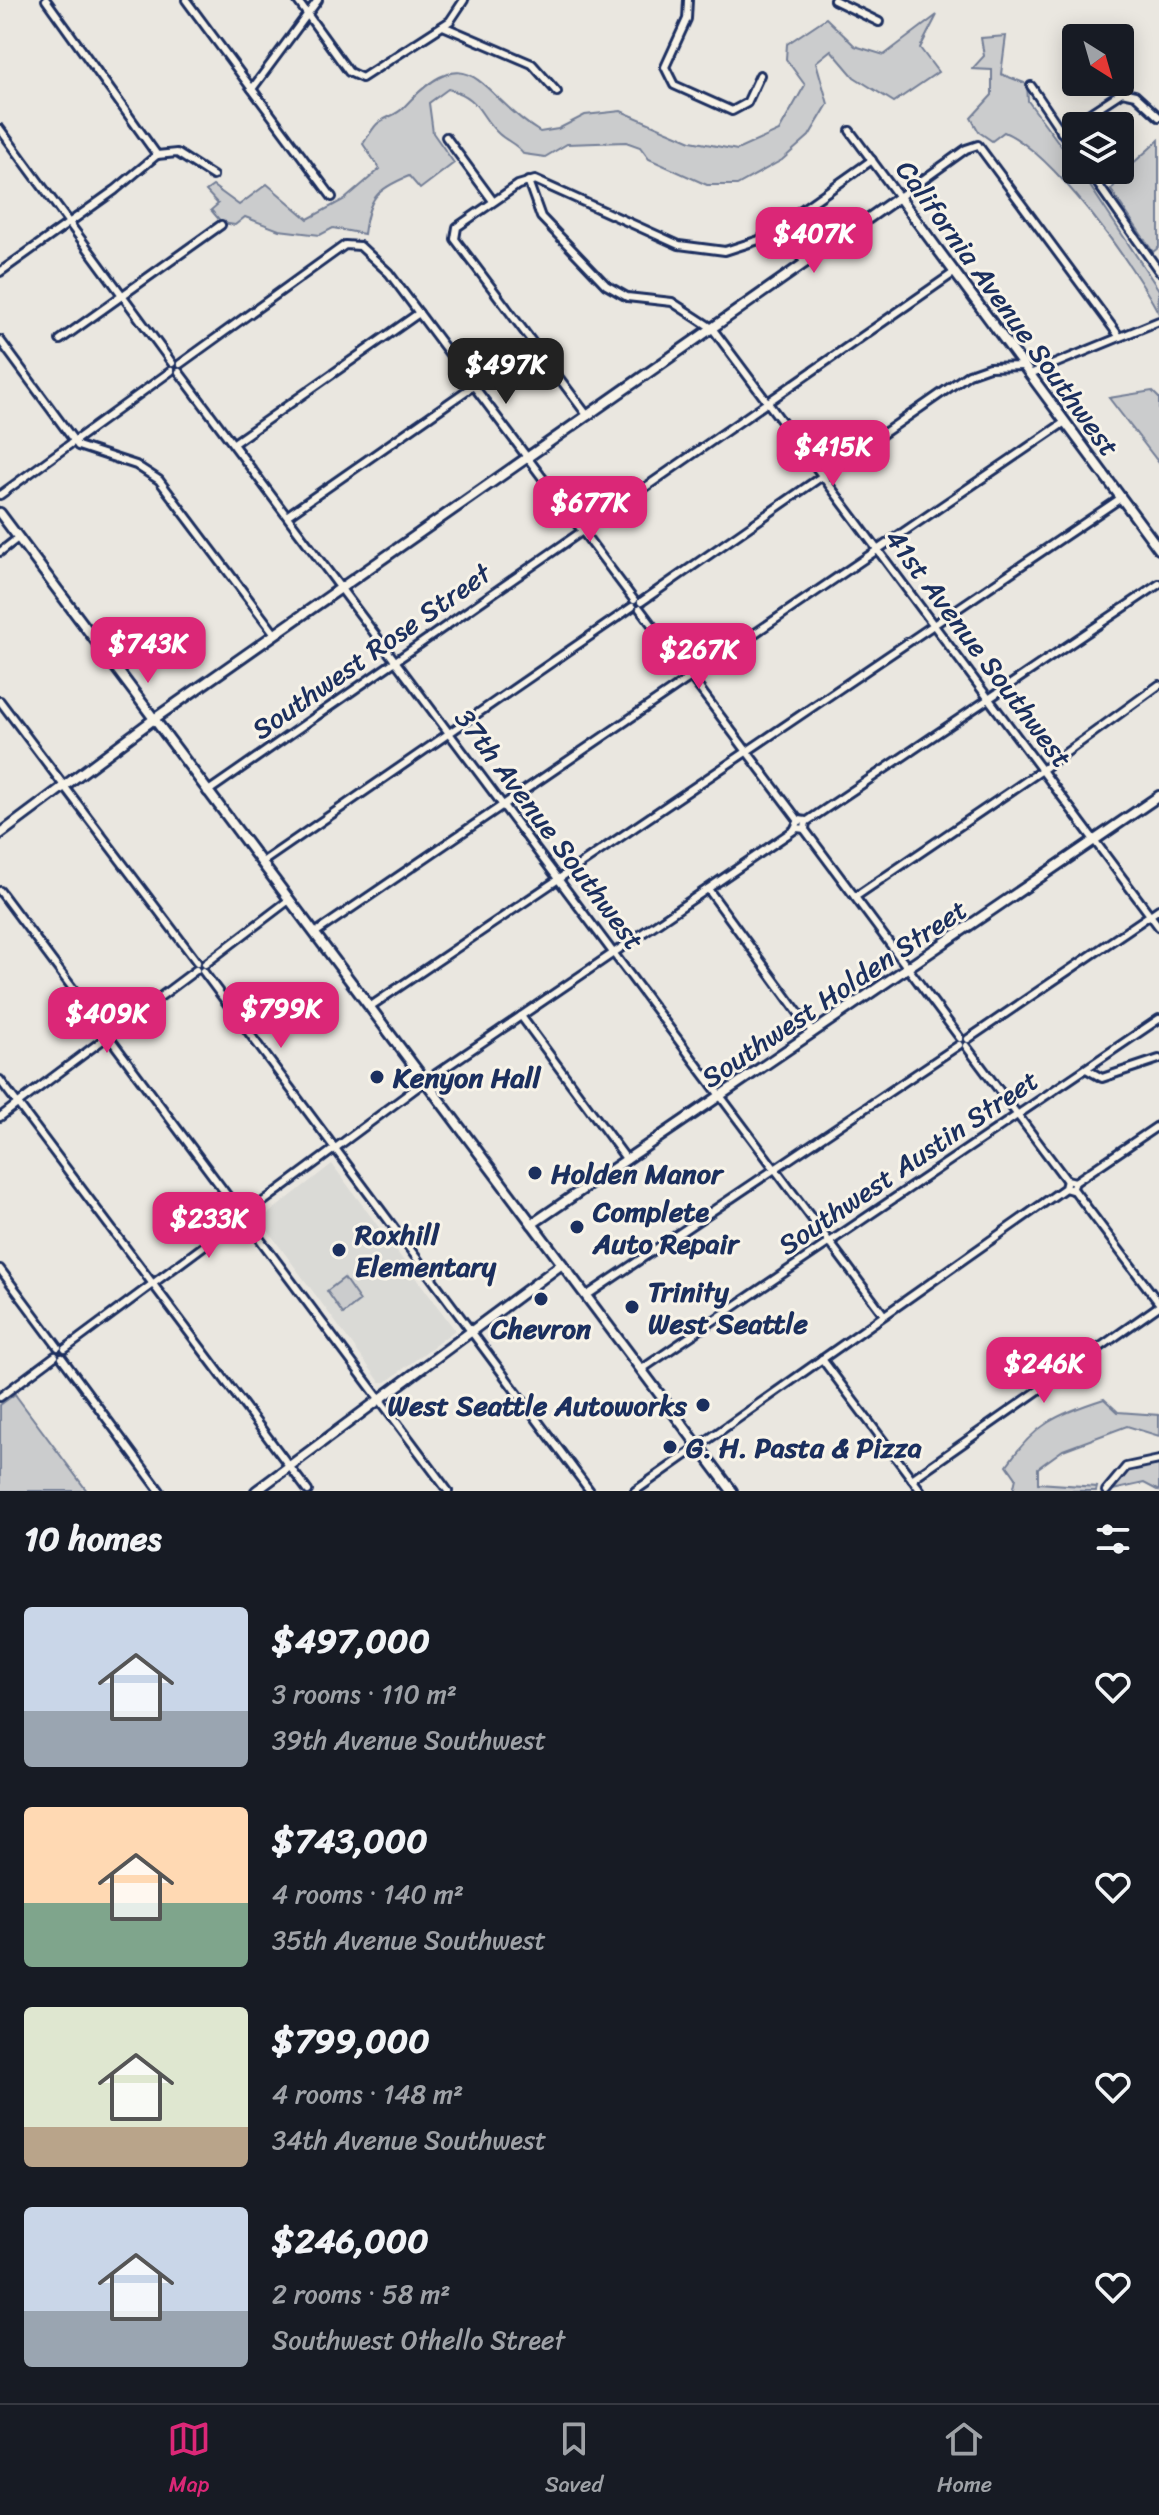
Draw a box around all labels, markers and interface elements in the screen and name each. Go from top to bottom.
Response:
north arrow [1062,24,1134,96]
map controls [1062,24,1134,184]
button: layers [1062,112,1134,184]
street label: California Avenue Southwest [883,149,1133,467]
pin: $407K [758,207,870,275]
text: $407K [774,210,854,256]
pin: $497K [450,338,562,406]
text: $497K [466,341,546,387]
pin: $415K [777,420,889,488]
text: $415K [795,423,871,469]
pin: $677K [534,476,646,544]
text: $677K [551,479,629,525]
street label: 41st Avenue Southwest [872,518,1086,779]
street label: Southwest Rose Street [241,549,503,753]
pin: $743K [92,617,204,685]
text: $743K [109,620,187,666]
pin: $267K [643,623,755,691]
text: $267K [660,626,738,672]
street label: 37th Avenue Southwest [442,697,658,961]
street label: Southwest Holden Street [691,886,978,1101]
pin: $799K [225,982,337,1050]
text: $799K [241,985,321,1031]
pin: $409K [51,987,163,1055]
text: $409K [66,990,148,1036]
place label: Kenyon Hall [392,1053,542,1102]
street label: Southwest Austin Street [767,1056,1049,1268]
marker: Kenyon Hall [368,1068,386,1086]
place label: Holden Manor [551,1149,725,1198]
marker: Holden Manor [526,1164,544,1182]
place label: Complete Auto Repair [592,1187,741,1268]
pin: $233K [153,1192,265,1260]
text: $233K [171,1195,247,1241]
place label: Roxhill Elementary [354,1210,497,1291]
marker: Complete Auto Repair [568,1218,586,1236]
marker: Roxhill Elementary [330,1241,348,1259]
place label: Trinity West Seattle [648,1267,809,1348]
marker: Chevron [532,1290,550,1308]
marker: Trinity West Seattle [623,1298,641,1316]
place label: Chevron [490,1304,592,1353]
pin: $246K [988,1337,1100,1405]
text: $246K [1004,1340,1084,1386]
place label: West Seattle Autoworks [388,1381,688,1430]
marker: West Seattle Autoworks [694,1396,712,1414]
place label: G. H. Pasta & Pizza [686,1423,922,1472]
marker: G. H. Pasta & Pizza [661,1438,679,1456]
text: 10 homes [24,1509,162,1569]
icon: filters [1091,1517,1135,1561]
text: $497,000 [272,1611,430,1671]
icon: home [88,1639,184,1735]
icon: heart [1091,1665,1135,1709]
text: 3 rooms · 110 m² [272,1671,457,1717]
text: 39th Avenue Southwest [272,1717,546,1763]
text: $743,000 [272,1811,428,1871]
icon: home [88,1839,184,1935]
icon: heart [1091,1865,1135,1909]
text: 4 rooms · 140 m² [272,1871,464,1917]
text: 35th Avenue Southwest [272,1917,546,1963]
text: $799,000 [272,2011,430,2071]
icon: home [88,2039,184,2135]
icon: heart [1091,2065,1135,2109]
text: 4 rooms · 148 m² [272,2071,463,2117]
text: 34th Avenue Southwest [272,2117,546,2163]
text: $246,000 [272,2211,429,2271]
icon: home [88,2239,184,2335]
icon: heart [1091,2265,1135,2309]
text: 2 rooms · 58 m² [272,2271,450,2317]
text: Southwest Othello Street [272,2317,565,2363]
tab: Map [167,2417,211,2504]
tab: Saved [545,2417,603,2504]
tab: Home [937,2417,992,2504]

